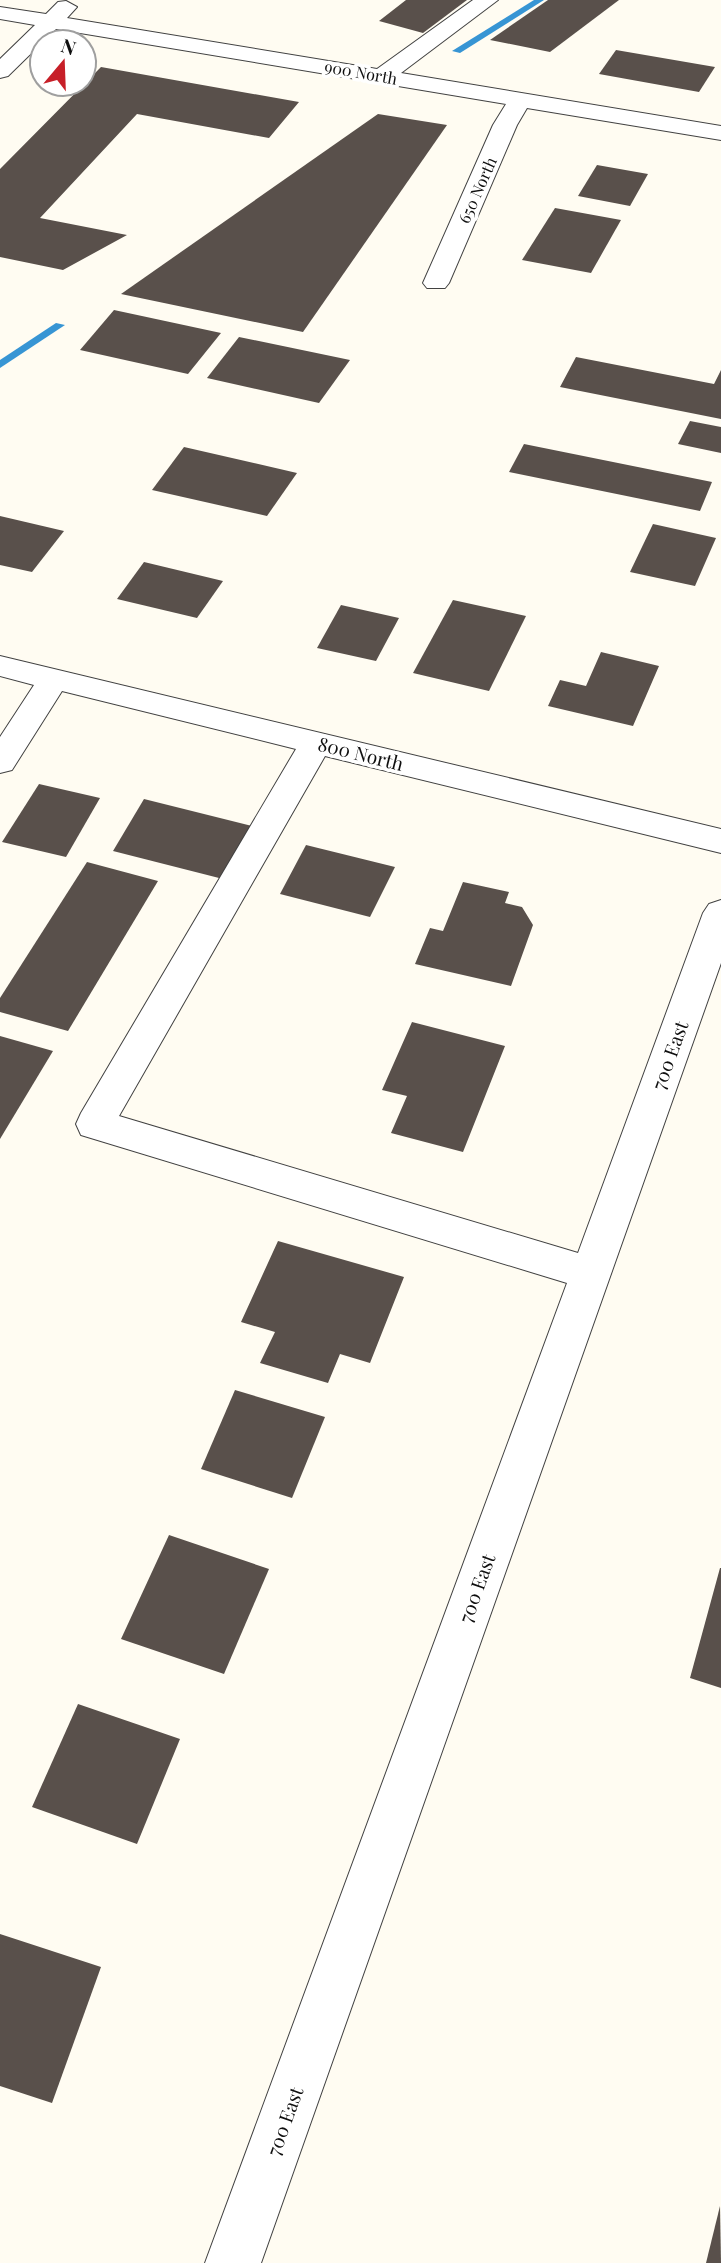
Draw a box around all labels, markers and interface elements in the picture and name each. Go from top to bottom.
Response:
north arrow [28,28,98,98]
text: N [58,31,80,61]
street label: 900 North [323,55,399,89]
street label: 650 North [453,153,501,226]
street label: 800 North [316,730,406,776]
street label: 700 East [645,1017,694,1093]
street label: 700 East [452,1550,501,1626]
street label: 700 East [260,2083,309,2159]

